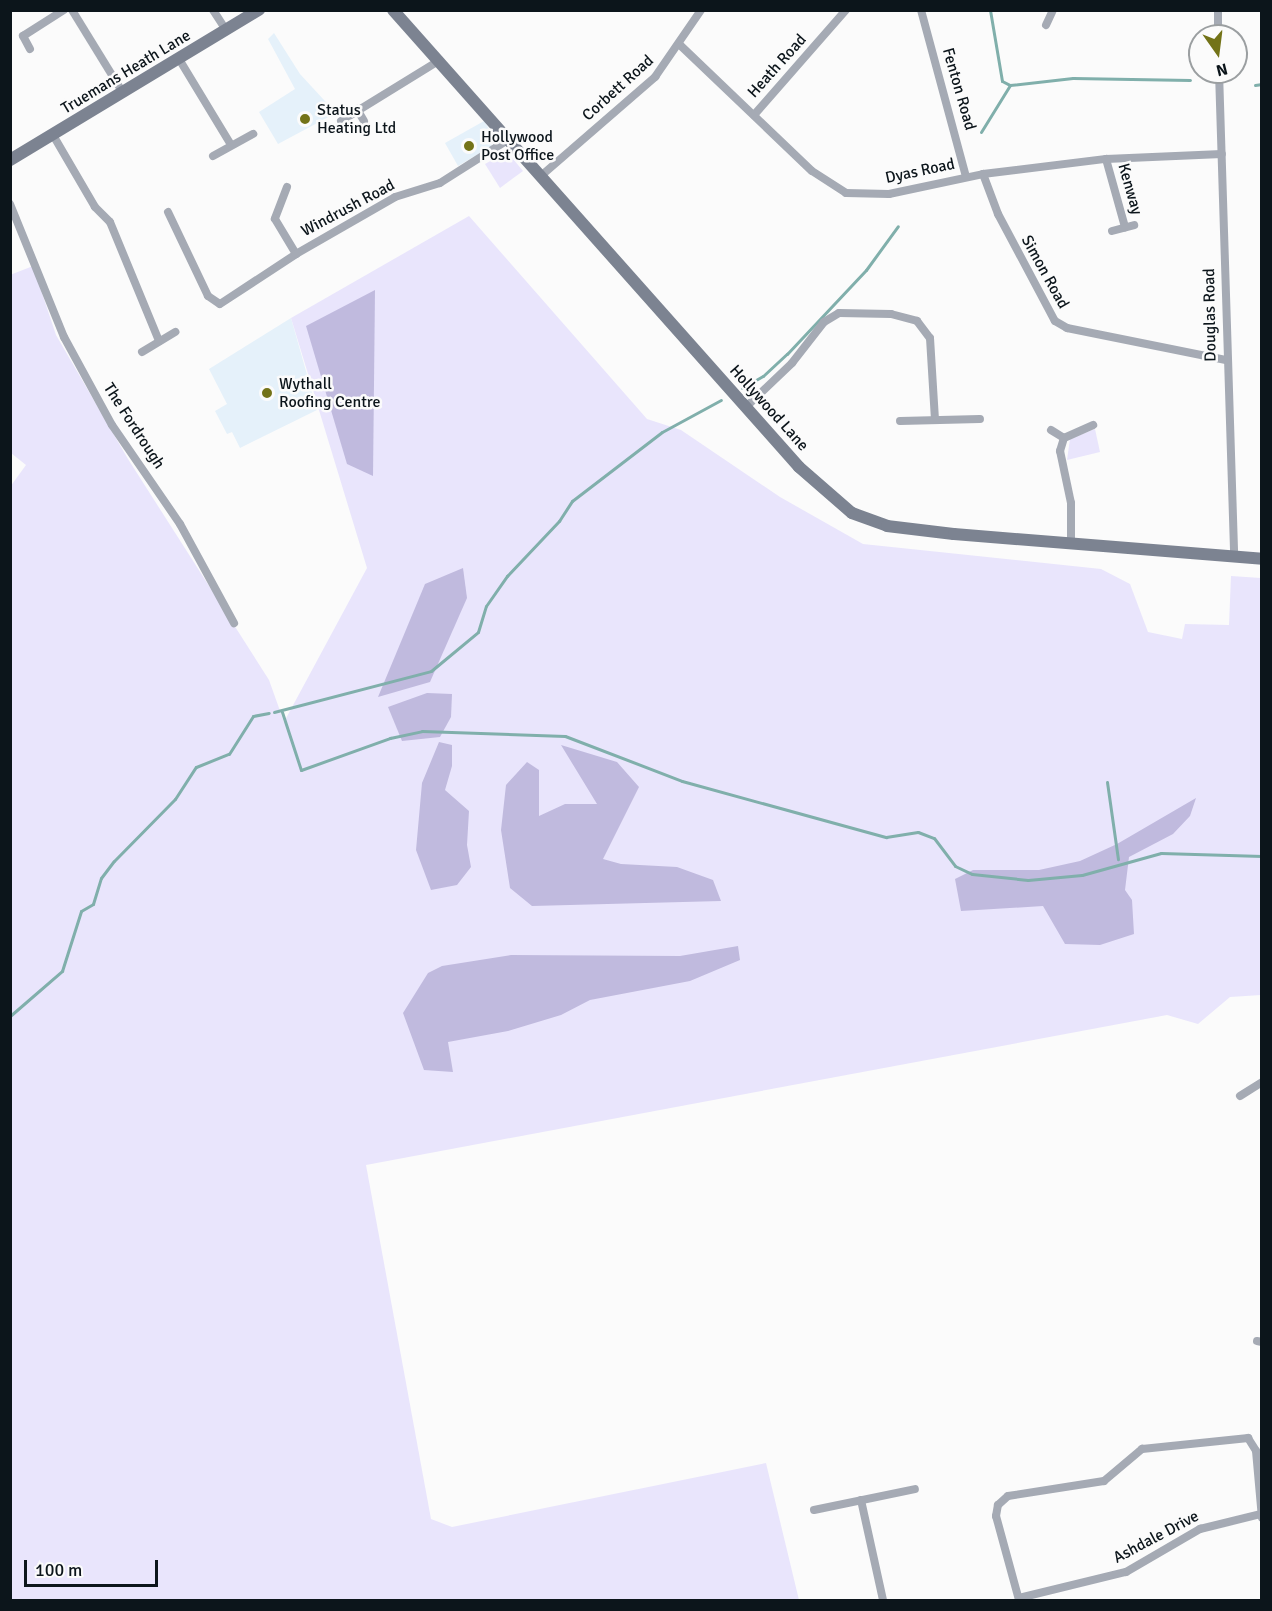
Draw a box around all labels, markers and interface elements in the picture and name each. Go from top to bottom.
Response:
north arrow [1188,24,1248,84]
street label: Truemans Heath Lane [58,26,194,118]
street label: Heath Road [743,30,811,102]
street label: Fenton Road [938,46,980,132]
street label: Corbett Road [578,51,658,125]
text: N [1214,58,1230,81]
place label: Status Heating Ltd [317,100,396,138]
marker: Status Heating Ltd [298,112,312,126]
place label: Hollywood Post Office [481,127,554,165]
marker: Hollywood Post Office [462,139,476,153]
street label: Dyas Road [884,154,956,188]
street label: Kenway [1114,161,1146,217]
street label: Windrush Road [298,175,398,241]
street label: Simon Road [1017,232,1073,312]
street label: Douglas Road [1200,268,1220,362]
street label: Hollywood Lane [726,361,812,455]
place label: Wythall Roofing Centre [279,374,380,412]
street label: The Fordrough [99,380,169,472]
marker: Wythall Roofing Centre [260,386,274,400]
street label: Ashdale Drive [1110,1506,1202,1568]
scale bar [27,1548,160,1586]
text: 100 m [35,1559,82,1581]

